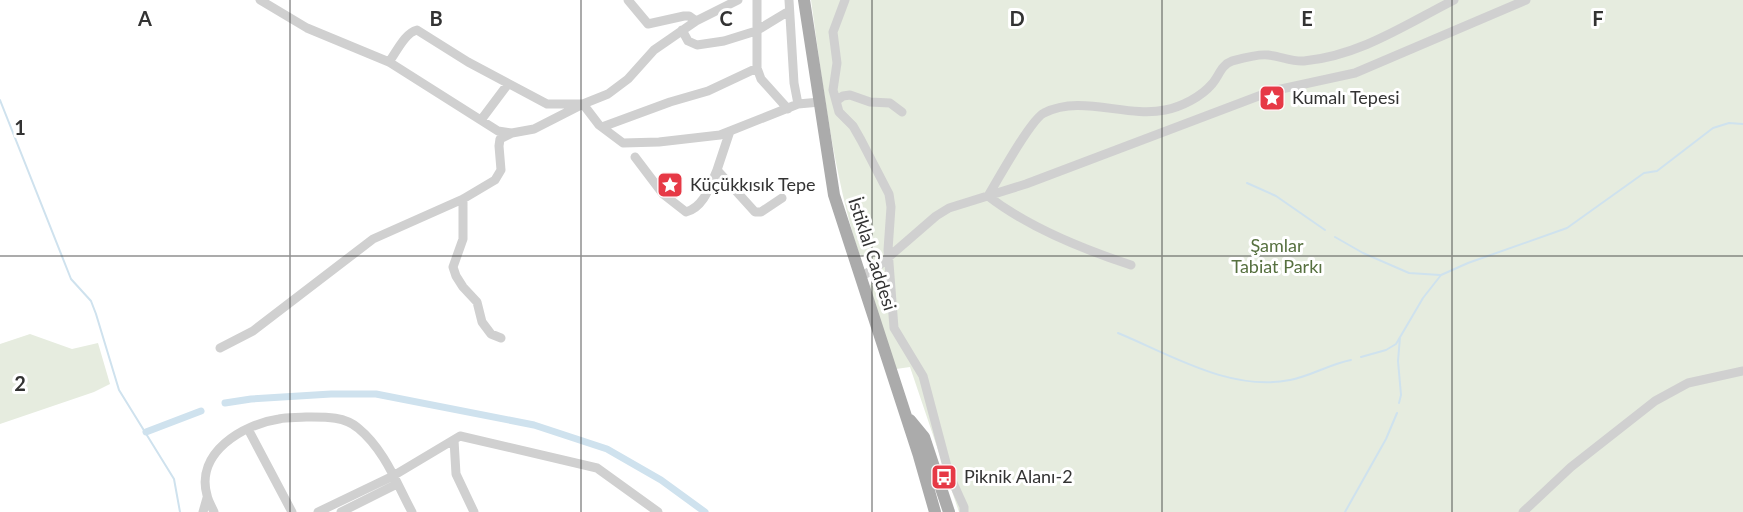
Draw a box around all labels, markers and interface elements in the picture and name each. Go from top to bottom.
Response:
text: A [137,6,152,30]
text: B [429,6,443,30]
text: C [719,6,733,30]
text: D [1009,6,1025,30]
text: E [1301,6,1313,30]
text: F [1592,6,1604,30]
place icon: Kumalı Tepesi [1257,83,1287,113]
place label: Kumalı Tepesi [1292,86,1400,108]
text: 1 [14,115,26,139]
place icon: Küçükkısık Tepe [655,170,685,200]
place label: Küçükkısık Tepe [690,173,816,195]
street label: İstiklal Caddesi [844,194,902,313]
park label: Şamlar Tabiat Parkı [1231,234,1323,277]
text: 2 [14,371,26,395]
bus stop icon: Piknik Alanı-2 [929,462,959,492]
place label: Piknik Alanı-2 [964,465,1073,487]

